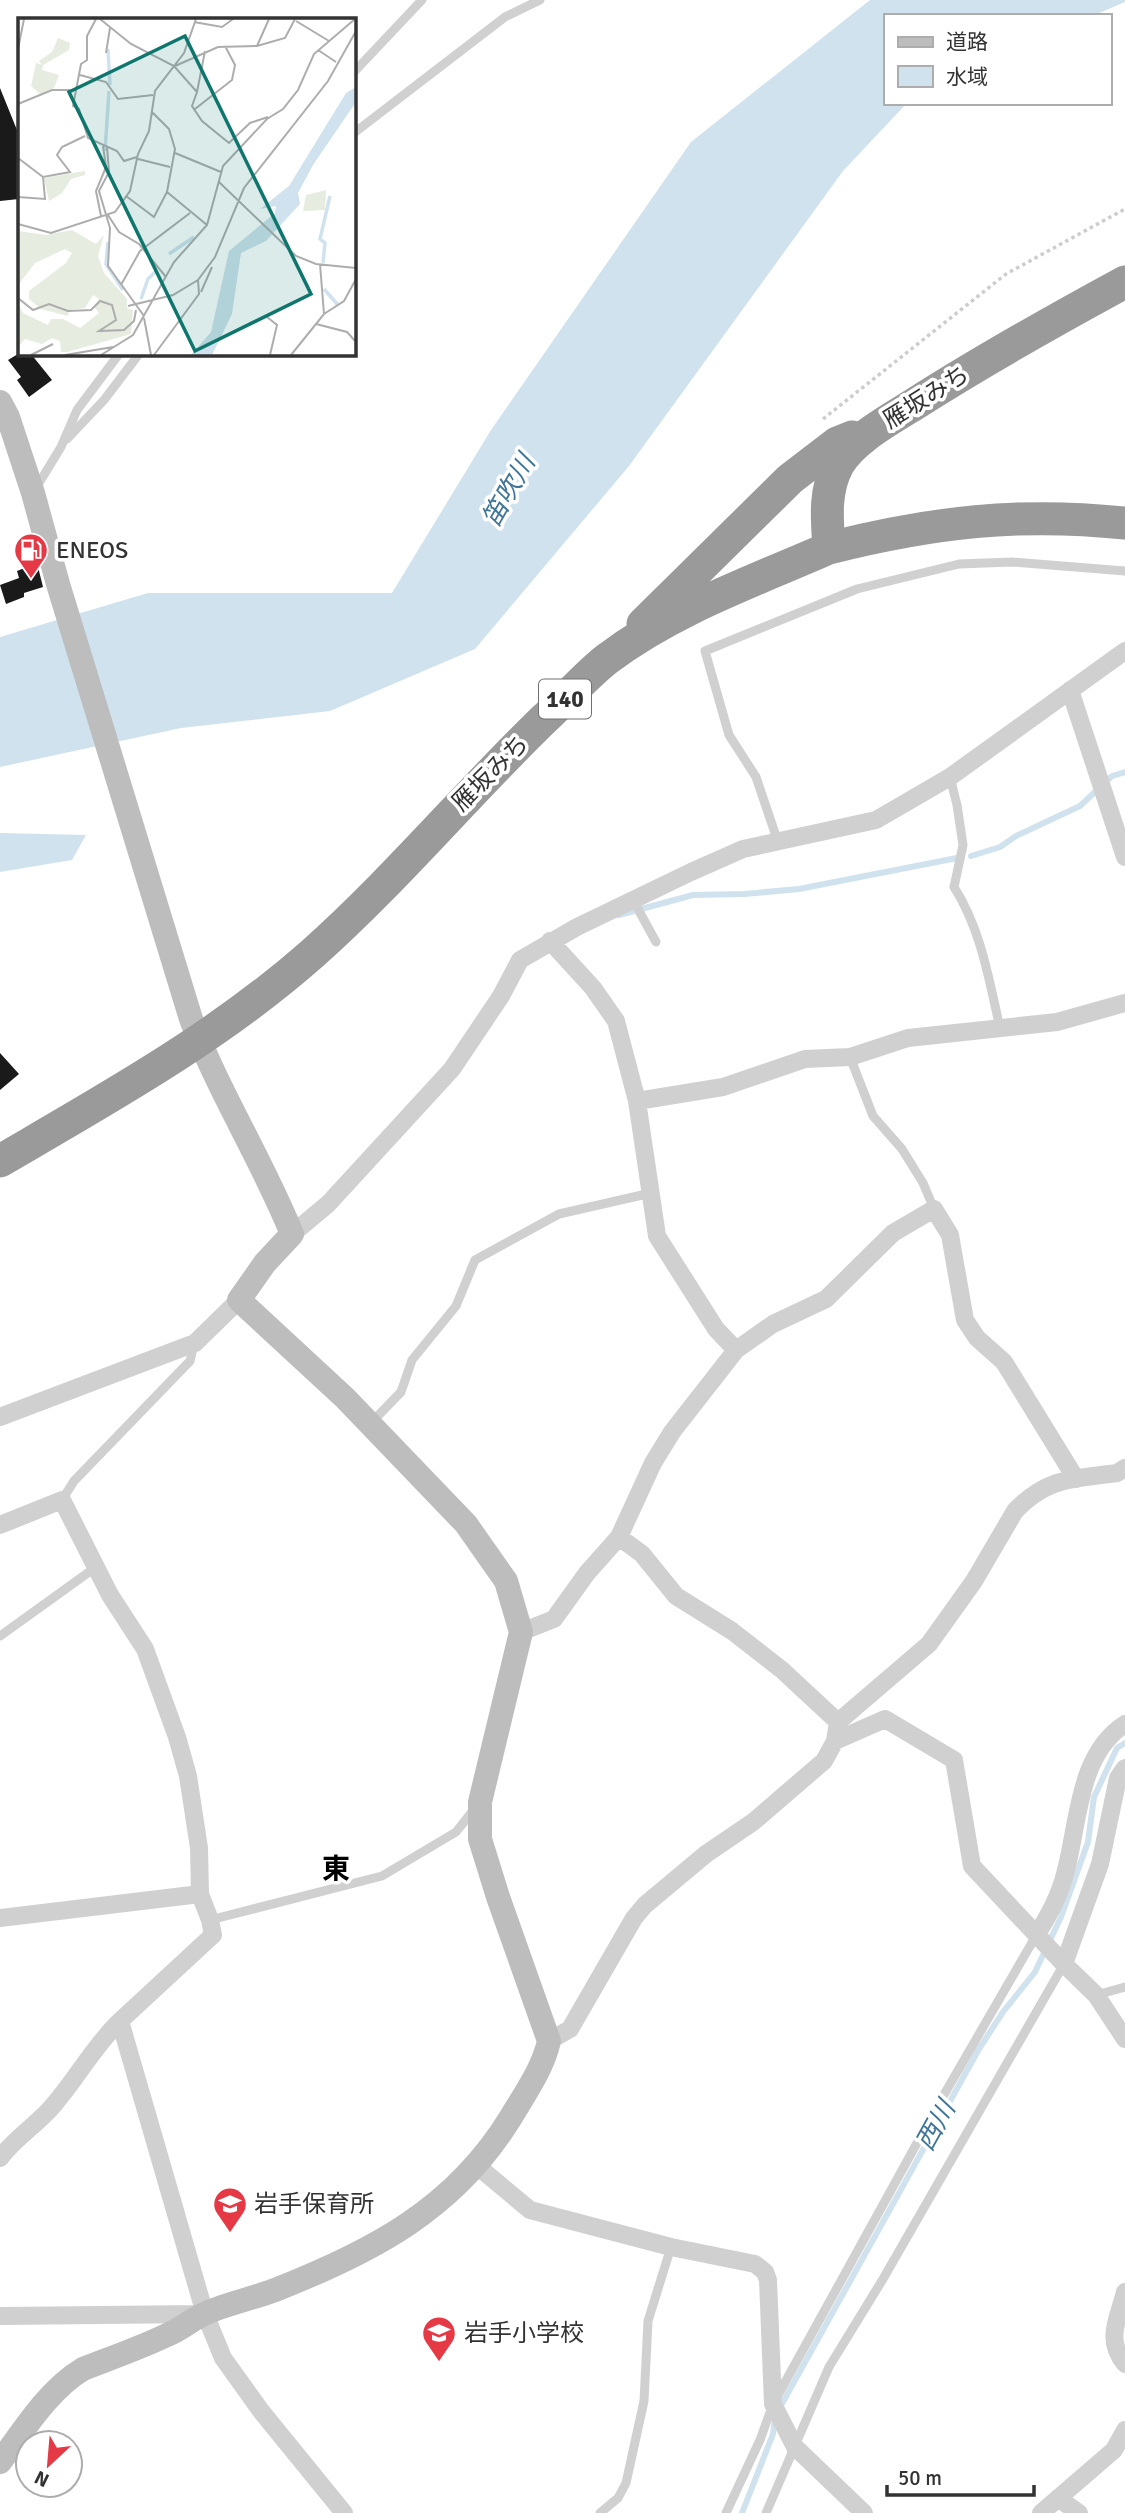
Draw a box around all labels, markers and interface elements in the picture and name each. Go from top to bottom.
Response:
legend [884,14,1111,105]
inset map [18,18,355,355]
text: 道路 [946,29,988,55]
text: 水域 [946,64,988,90]
street label: 雁坂みち [877,359,975,435]
water label: 笛吹川 [476,447,544,533]
fuel station icon: ENEOS [12,531,50,580]
place label: ENEOS [56,535,128,565]
road number: 140 [539,680,591,719]
street label: 雁坂みち [445,728,535,818]
district label: 東 [322,1852,350,1886]
water label: 西川 [909,2093,964,2157]
school or university icon: 岩手保育所 [211,2185,249,2234]
place label: 岩手保育所 [254,2189,374,2219]
school or university icon: 岩手小学校 [420,2314,458,2363]
place label: 岩手小学校 [464,2318,584,2348]
north arrow [14,2429,84,2499]
scale bar [887,2454,1034,2498]
text: N [31,2465,53,2492]
text: 50 m [898,2465,942,2491]

